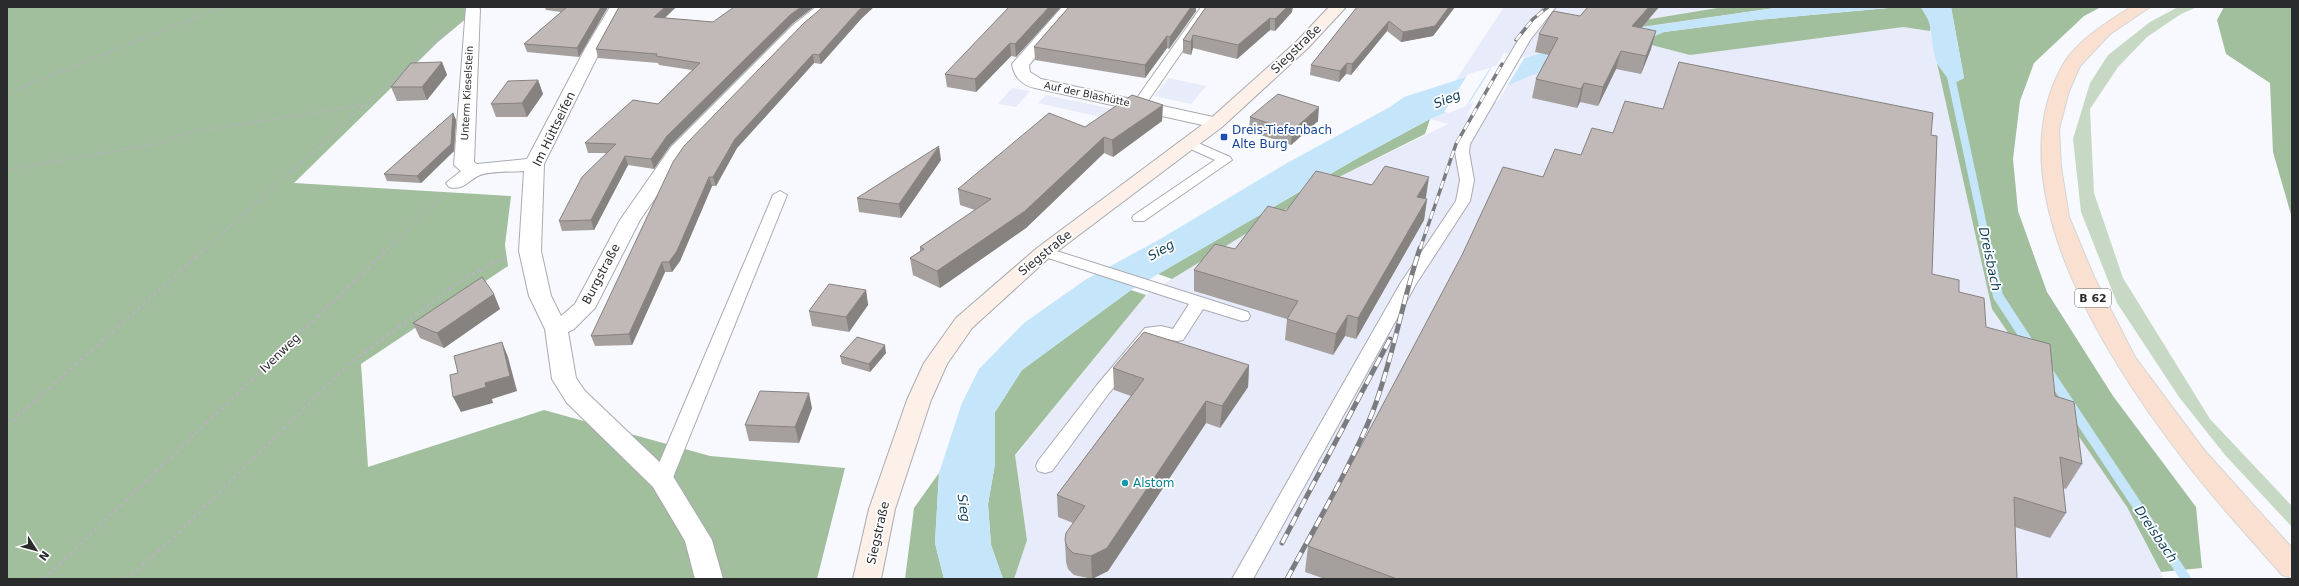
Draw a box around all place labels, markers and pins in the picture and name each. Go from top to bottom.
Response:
place label: Dreis-Tiefenbach Alte Burg [1232,123,1332,151]
marker: Dreis-Tiefenbach Alte Burg [1219,132,1229,142]
place label: Alstom [1133,476,1175,490]
marker: Alstom [1120,478,1130,488]

